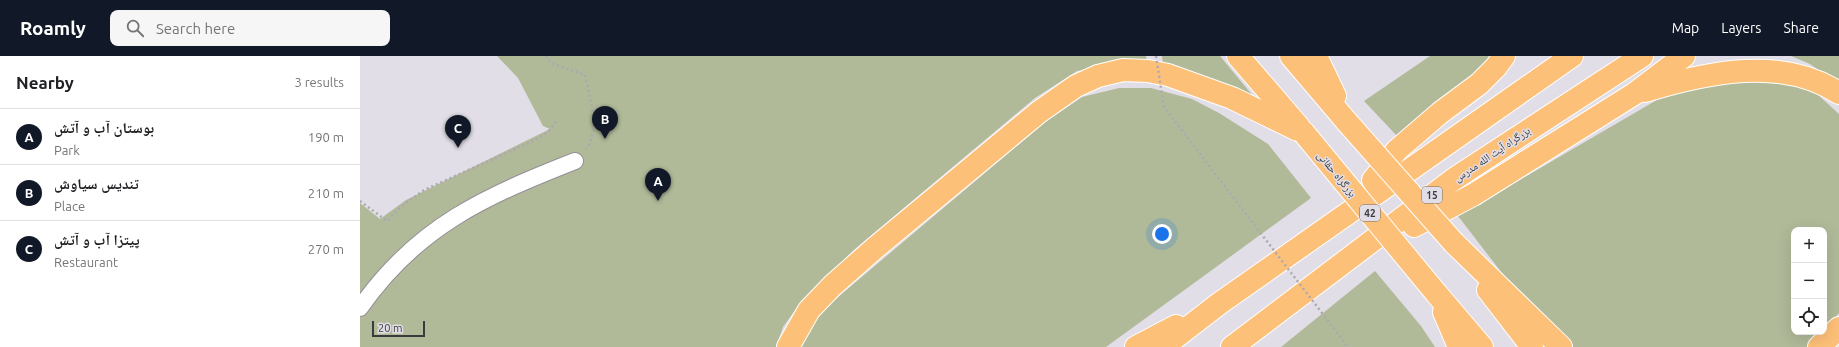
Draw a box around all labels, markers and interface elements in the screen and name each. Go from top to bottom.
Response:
search box [110,10,390,46]
text: Roamly [20,17,86,39]
icon: search [124,17,146,39]
text: Search here [156,20,235,37]
text: Map [1672,20,1699,36]
text: Layers [1721,20,1761,36]
text: Share [1783,20,1819,36]
text: Nearby [16,73,74,92]
text: 3 results [294,75,344,89]
pin: B [592,106,618,139]
pin: C [445,115,471,148]
text: بوستان آب و آتش [54,119,154,136]
street label: بزرگراه آیت الله مدرس [1452,124,1533,185]
text: A [24,130,34,144]
text: 190 m [308,130,344,144]
text: Park [54,143,80,157]
street label: بزرگراه حقانی [1314,149,1359,200]
pin: A [645,168,671,201]
text: تندیس سیاوش [54,175,139,192]
text: B [25,186,33,200]
text: 210 m [308,186,344,200]
road number: 15 [1422,187,1442,203]
text: Place [54,199,85,213]
road number: 42 [1360,205,1380,221]
your location [1152,224,1172,244]
map controls [1791,227,1827,335]
button: + [1791,227,1827,263]
text: پیتزا آب و آتش [54,231,140,248]
text: C [25,242,33,256]
text: 270 m [308,242,344,256]
text: Restaurant [54,255,118,269]
button: − [1791,263,1827,299]
button: locate [1791,299,1827,335]
scale bar [372,319,425,338]
text: 20 m [378,322,402,334]

